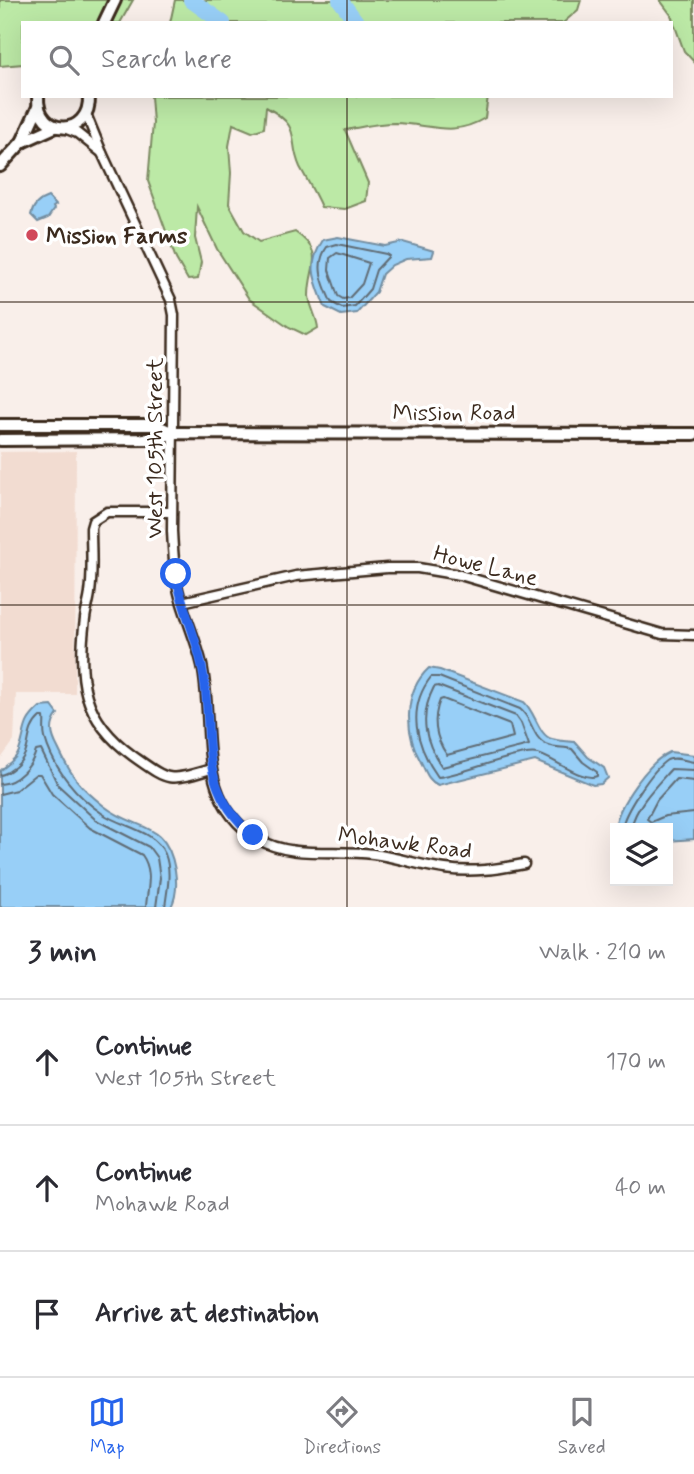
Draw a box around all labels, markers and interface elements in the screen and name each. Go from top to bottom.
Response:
search box [21,21,673,98]
icon: search [45,41,83,79]
text: Search here [101,43,232,77]
place label: Mission Farms [46,222,188,252]
marker: Mission Farms [24,227,40,243]
street label: West 105th Street [141,357,171,539]
street label: Mission Road [392,399,516,429]
street label: Howe Lane [430,539,541,594]
route start [160,558,191,589]
route end [237,819,268,850]
street label: Mohawk Road [336,821,473,867]
map controls [610,823,673,886]
button: layers [610,823,673,886]
text: 3 min [28,933,97,972]
text: Walk · 210 m [539,938,666,968]
text: Continue [95,1030,192,1064]
icon: ahead [28,1043,66,1081]
text: 170 m [606,1047,666,1077]
text: West 105th Street [95,1064,276,1094]
text: Continue [95,1156,192,1190]
icon: ahead [28,1169,66,1207]
text: 40 m [615,1173,666,1203]
text: Mohawk Road [95,1190,230,1220]
icon: arrive [28,1295,66,1333]
text: Arrive at destination [95,1297,319,1331]
tab: Map [88,1393,126,1460]
tab: Directions [303,1393,381,1460]
tab: Saved [558,1393,606,1460]

